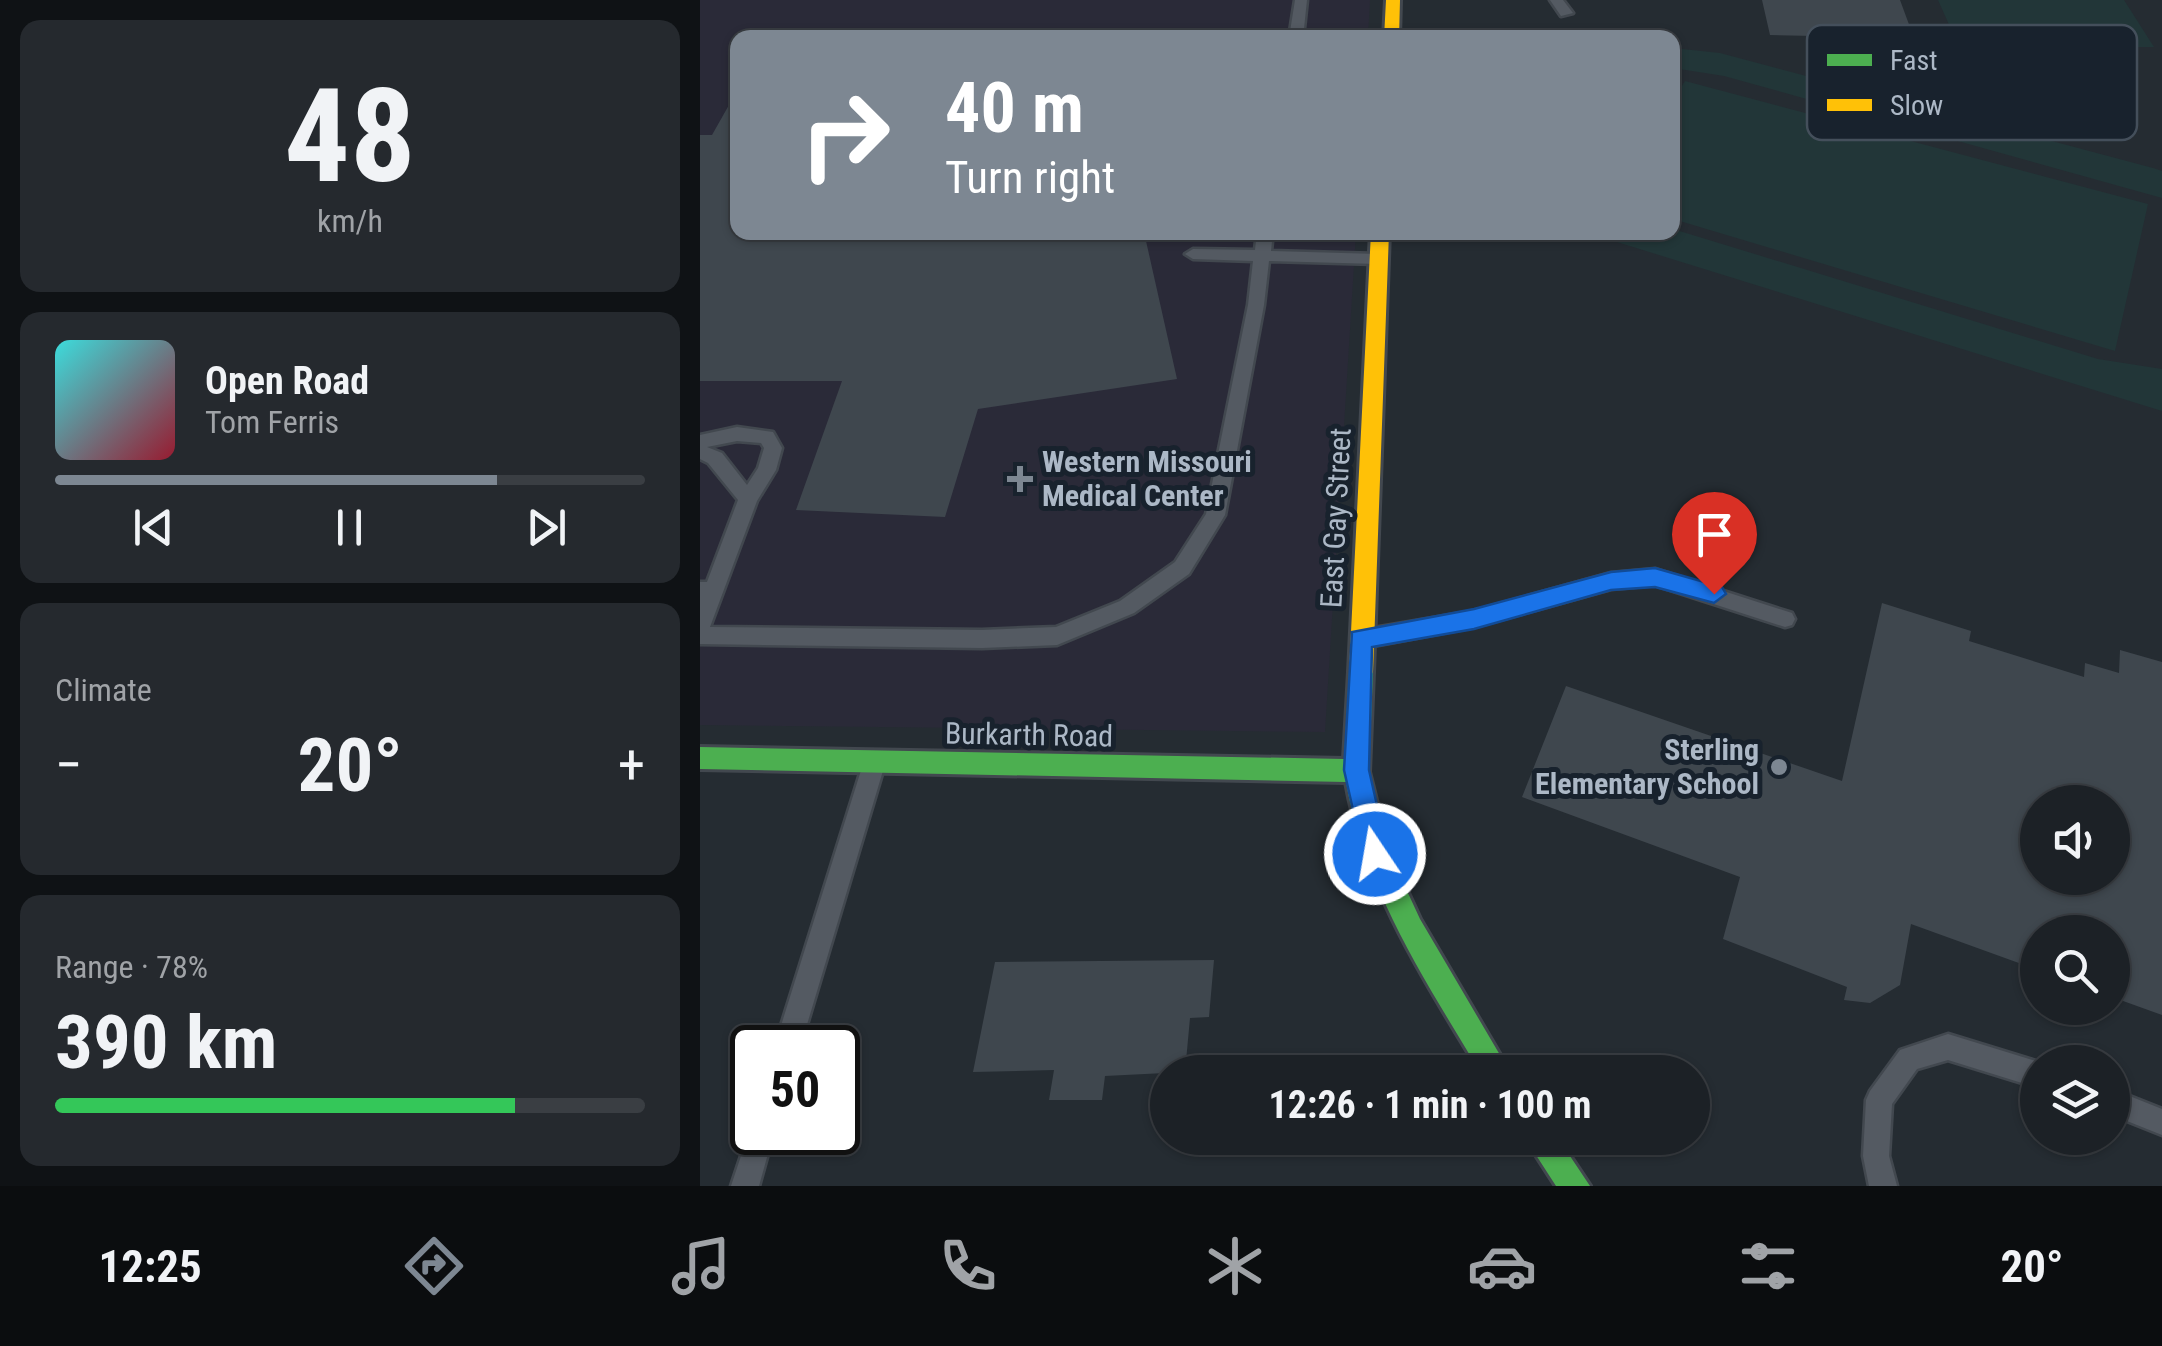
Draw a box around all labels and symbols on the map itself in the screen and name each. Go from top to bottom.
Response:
legend [1807,25,2137,140]
text: Fast [1890,44,1937,77]
text: Slow [1890,89,1943,122]
street label: East Gay Street [1313,427,1358,609]
place label: Western Missouri Medical Center [1042,444,1252,513]
marker: Western Missouri Medical Center [1007,466,1033,492]
pin [1672,492,1757,595]
street label: Burkarth Road [945,716,1113,753]
place label: Sterling Elementary School [1535,732,1759,801]
marker: Sterling Elementary School [1768,756,1790,778]
position arrow [1323,802,1427,906]
speed limit sign: 50 [730,1025,860,1155]

